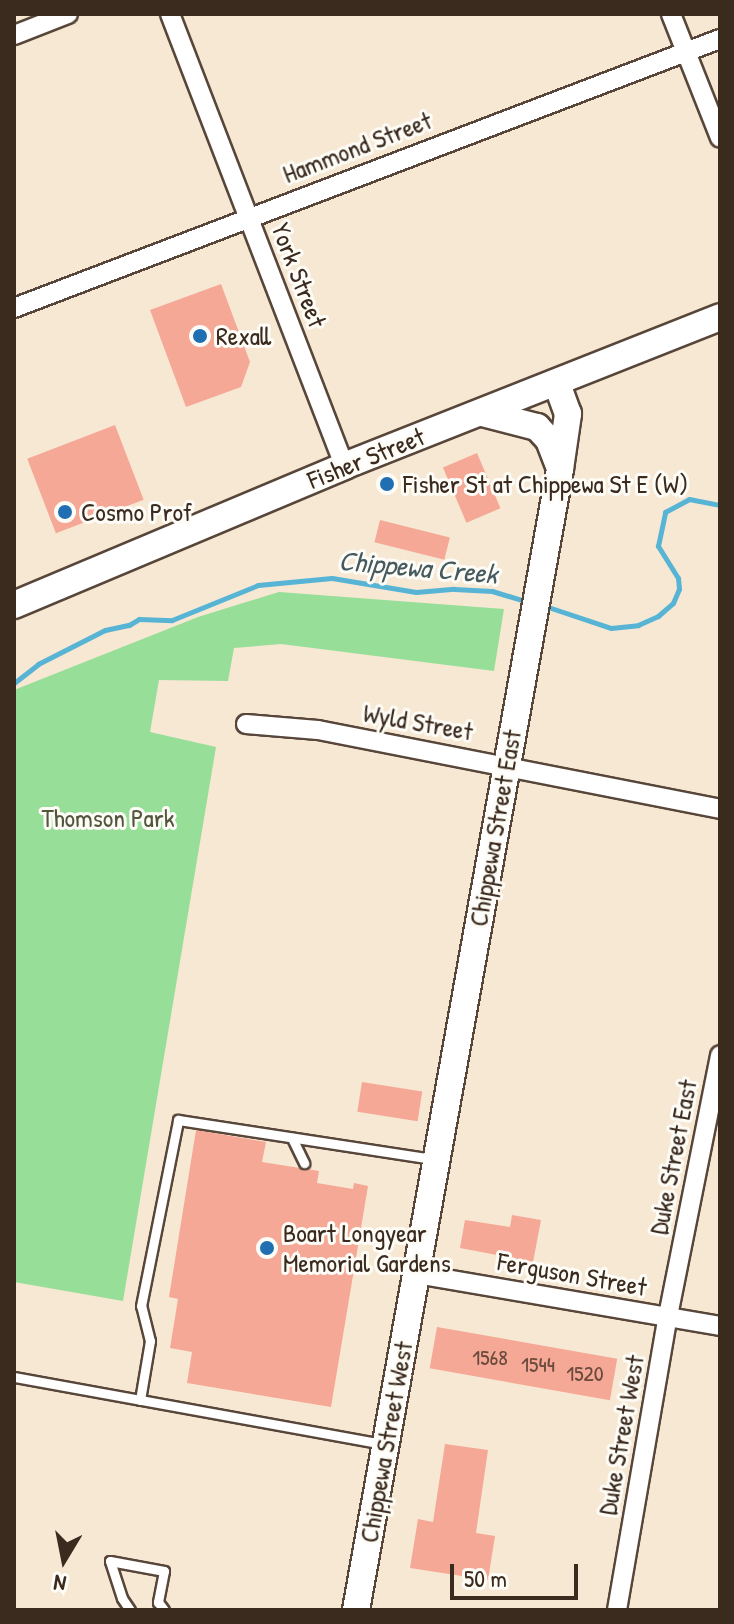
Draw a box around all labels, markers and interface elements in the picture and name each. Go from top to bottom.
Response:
street label: Hammond Street [278,104,436,190]
street label: York Street [265,218,333,332]
place label: Rexall [216,320,271,352]
marker: Rexall [191,327,209,345]
street label: Fisher Street [303,420,429,496]
place label: Fisher St at Chippewa St E (W) [403,468,688,500]
marker: Fisher St at Chippewa St E (W) [378,475,396,493]
place label: Cosmo Prof [81,496,192,528]
marker: Cosmo Prof [56,503,74,521]
water label: Chippewa Creek [337,543,499,591]
street label: Wyld Street [361,697,475,747]
street label: Chippewa Street East [462,727,528,929]
park label: Thomson Park [42,802,174,834]
street label: Duke Street East [643,1077,703,1237]
place label: Boart Longyear Memorial Gardens [283,1217,451,1278]
marker: Boart Longyear Memorial Gardens [258,1239,276,1257]
street label: Ferguson Street [495,1246,649,1302]
street label: Chippewa Street West [353,1339,419,1545]
house number: 1568 [472,1345,508,1371]
house number: 1544 [521,1352,555,1378]
street label: Duke Street West [592,1353,650,1517]
house number: 1520 [566,1361,604,1387]
north arrow [24,1520,104,1600]
scale bar [454,1548,582,1598]
text: 50 m [464,1562,507,1594]
text: N [51,1568,68,1599]

